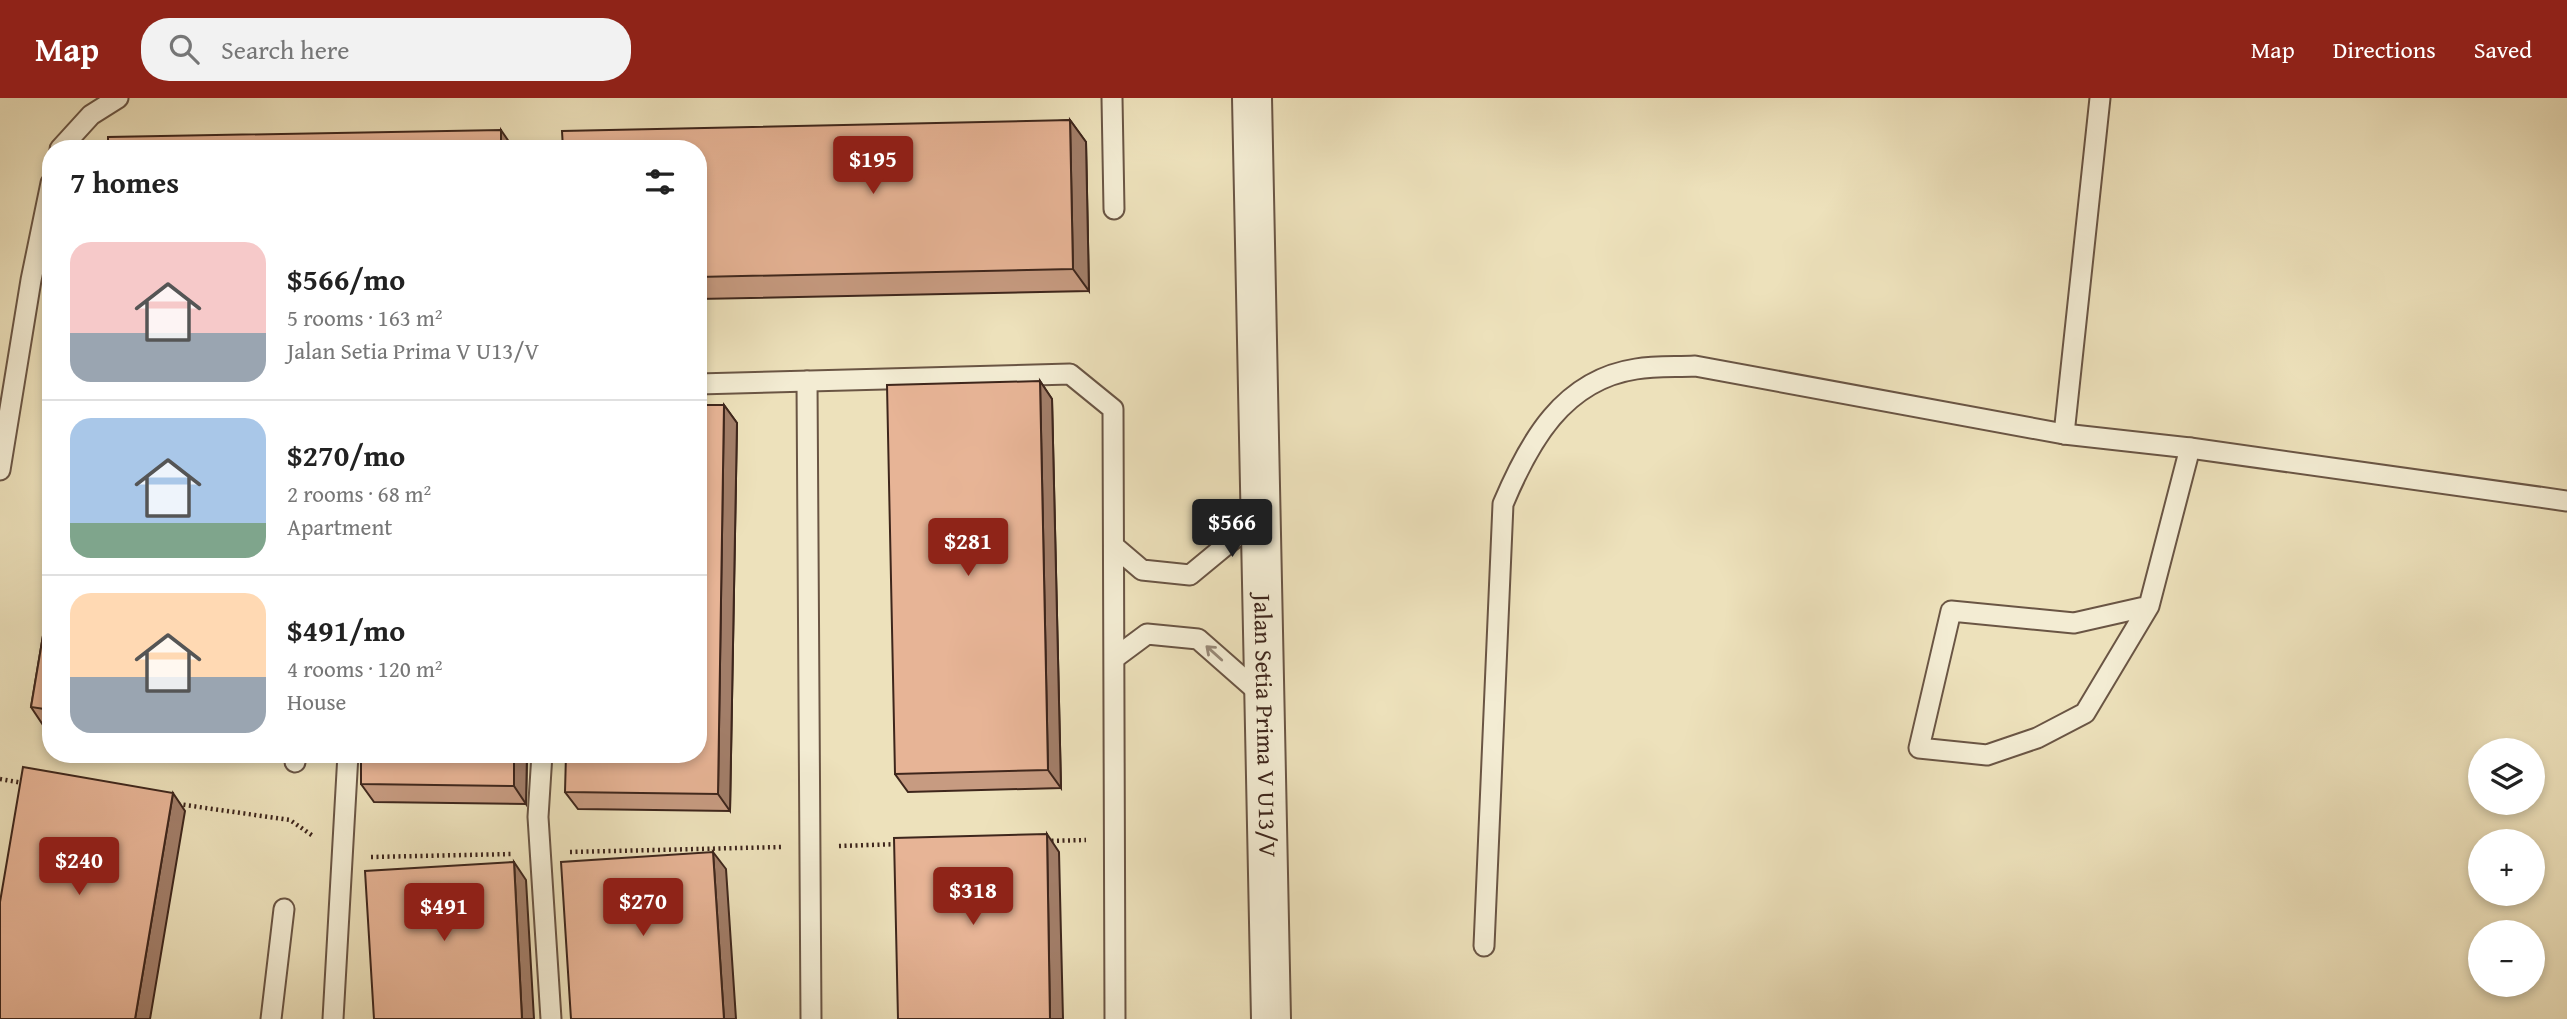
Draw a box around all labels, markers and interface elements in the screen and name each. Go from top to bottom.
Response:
search box [141,18,631,81]
text: Map [35,25,99,73]
icon: search [165,30,203,68]
text: Search here [221,30,349,69]
text: Map [2251,32,2295,67]
text: Directions [2333,32,2436,67]
text: Saved [2474,32,2532,67]
pin: $195 [832,136,914,196]
text: $195 [849,142,897,175]
text: 7 homes [70,160,179,204]
icon: filters [641,163,679,201]
text: $566/mo [287,257,405,301]
icon: home [126,270,210,354]
text: 5 rooms · 163 m² [287,301,442,334]
text: Jalan Setia Prima V U13/V [287,334,539,367]
text: $270/mo [287,433,405,477]
icon: home [126,446,210,530]
text: 2 rooms · 68 m² [287,477,431,510]
pin: $566 [1191,500,1273,559]
text: $566 [1208,505,1256,538]
text: Apartment [287,510,392,543]
pin: $281 [927,518,1009,578]
text: $281 [944,524,992,557]
street label: Jalan Setia Prima V U13/V [1245,591,1286,858]
text: $491/mo [287,608,405,652]
icon: home [126,621,210,705]
one-way arrow [1205,645,1223,661]
text: 4 rooms · 120 m² [287,652,442,685]
text: House [287,685,346,718]
map controls [2468,738,2545,997]
button: layers [2468,738,2545,815]
button: + [2468,829,2545,906]
pin: $240 [38,838,120,897]
text: $240 [55,843,103,876]
pin: $318 [932,868,1014,927]
text: $318 [949,873,997,906]
pin: $270 [602,878,684,938]
pin: $491 [403,884,485,943]
text: $270 [619,884,667,917]
text: $491 [420,889,468,922]
button: − [2468,920,2545,997]

